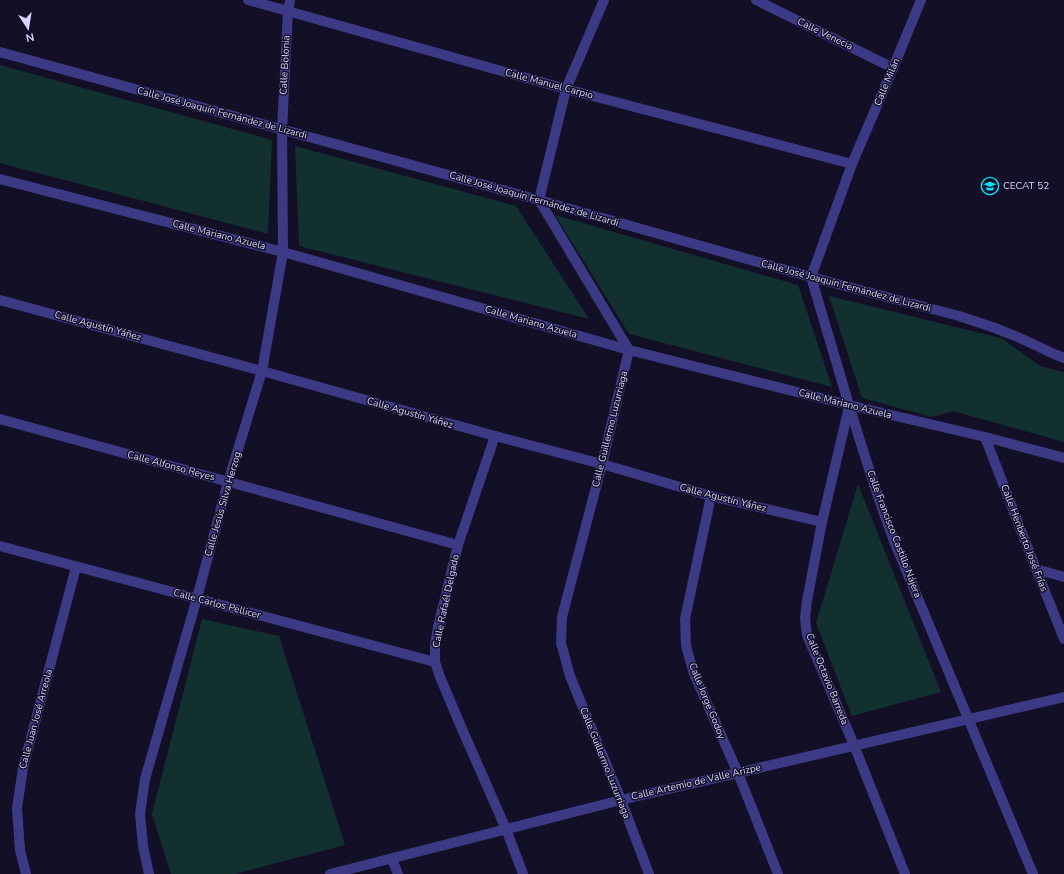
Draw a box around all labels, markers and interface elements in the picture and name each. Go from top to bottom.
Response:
north arrow [8,8,48,48]
street label: Calle Venecia [795,14,855,54]
text: N [24,29,36,45]
street label: Calle Bolonia [276,35,294,95]
street label: Calle Milán [871,56,903,108]
street label: Calle Manuel Carpio [503,65,595,103]
street label: Calle José Joaquín Fernández de Lizardi [135,84,309,142]
street label: Calle José Joaquín Fernández de Lizardi [448,168,620,230]
school or university icon: CECAT 52 [980,176,1000,196]
place label: CECAT 52 [1003,179,1049,193]
street label: Calle Mariano Azuela [171,217,267,253]
street label: Calle José Joaquín Fernández de Lizardi [759,257,933,315]
street label: Calle Mariano Azuela [483,302,579,342]
street label: Calle Agustín Yáñez [53,308,143,344]
street label: Calle Guillermo Luzurriaga [589,369,631,489]
street label: Calle Mariano Azuela [797,386,893,422]
street label: Calle Agustín Yáñez [365,394,455,432]
street label: Calle Alfonso Reyes [126,448,217,484]
street label: Calle Jesús Silva Herzog [201,450,245,558]
street label: Calle Francisco Castillo Nájera [863,468,925,600]
street label: Calle Agustín Yáñez [678,480,768,516]
street label: Calle Heriberto José Frías [997,482,1051,594]
street label: Calle Rafaél Delgado [429,553,463,649]
street label: Calle Carlos Pellicer [172,586,263,623]
street label: Calle Octavio Barreda [802,631,852,727]
street label: Calle Jorge Godoy [685,661,729,742]
street label: Calle Juan José Arreola [16,667,56,771]
street label: Calle Guillermo Luzurriaga [576,705,634,821]
street label: Calle Artemio de Valle Arizpe [630,760,762,804]

